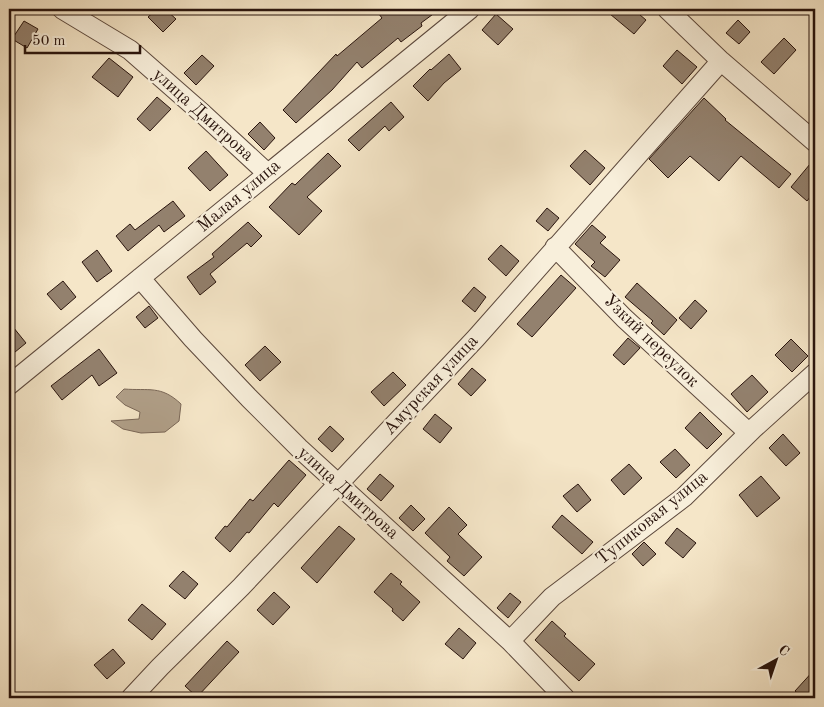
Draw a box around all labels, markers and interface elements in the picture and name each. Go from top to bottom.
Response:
scale bar [25,22,140,54]
text: 50 m [32,34,66,49]
street label: улица Дмитрова [149,65,257,165]
street label: Малая улица [194,156,284,236]
street label: Узкий переулок [600,291,702,391]
street label: Амурская улица [380,332,482,438]
street label: улица Дмитрова [294,443,402,543]
street label: Тупиковая улица [593,468,711,568]
north arrow [752,634,802,684]
text: С [776,642,792,659]

